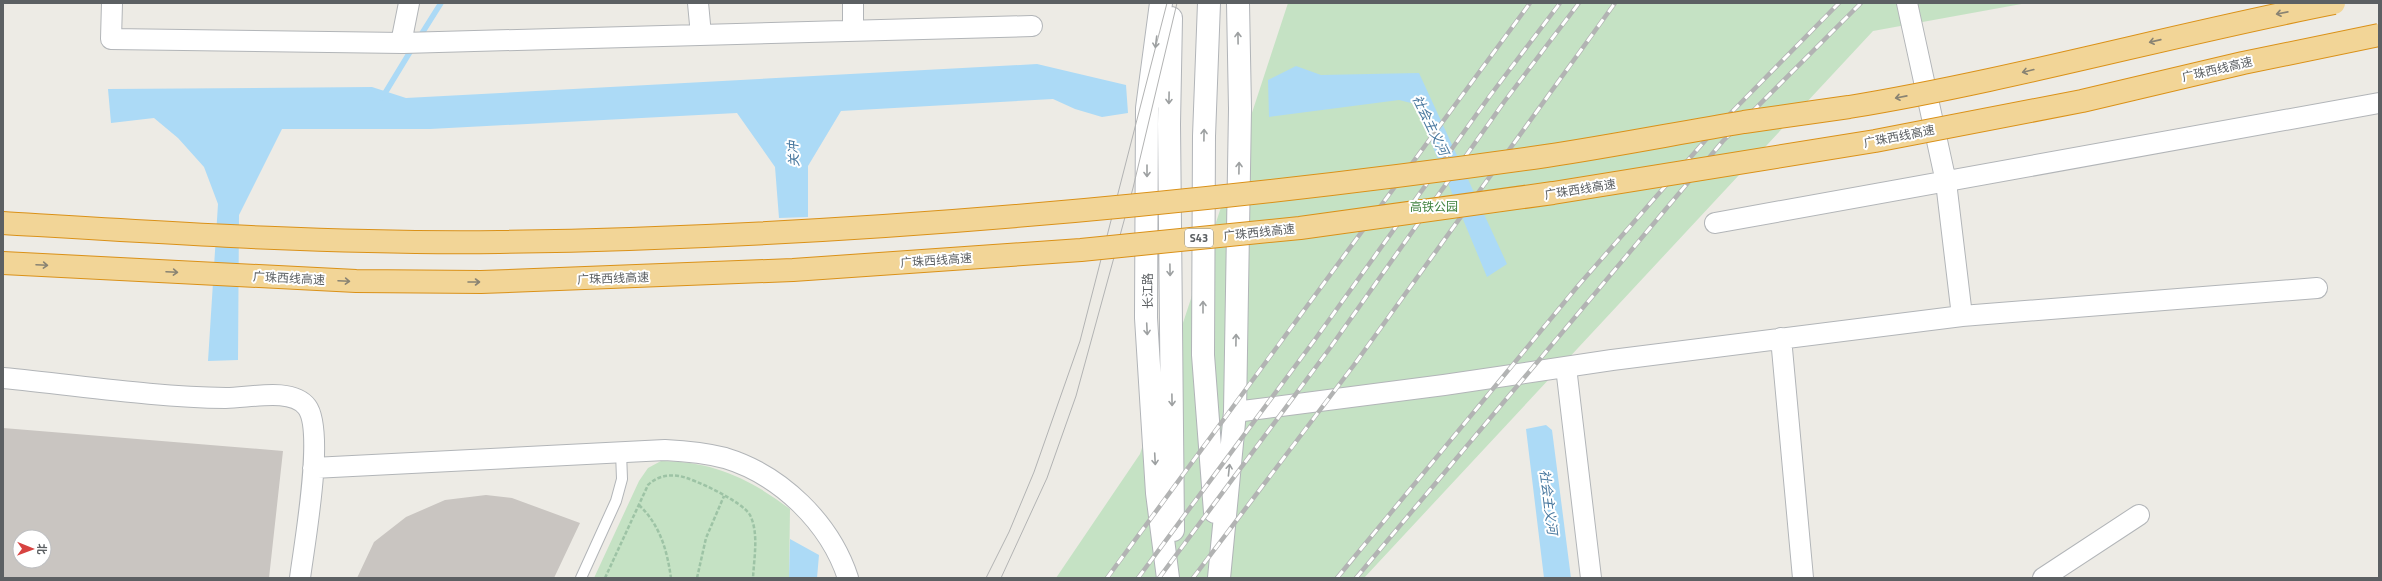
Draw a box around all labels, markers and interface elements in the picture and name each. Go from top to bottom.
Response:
one-way arrow [2276,10,2289,18]
one-way arrow [1234,32,1242,45]
one-way arrow [1152,35,1160,48]
one-way arrow [2149,38,2162,46]
street label: 广珠西线高速 [2180,52,2254,86]
one-way arrow [2022,68,2035,76]
one-way arrow [1165,91,1173,104]
water label: 社会主义河 [1408,91,1456,161]
one-way arrow [1895,93,1908,101]
street label: 广珠西线高速 [1862,120,1936,152]
one-way arrow [1200,129,1208,142]
water label: 关冲 [782,139,804,168]
one-way arrow [1235,162,1243,175]
one-way arrow [1143,164,1151,177]
street label: 广珠西线高速 [1543,174,1617,204]
park label: 高铁公园 [1410,197,1458,216]
street label: 广珠西线高速 [1222,219,1296,245]
road number: S43 [1185,229,1213,247]
street label: 广珠西线高速 [899,248,973,272]
one-way arrow [35,261,48,268]
one-way arrow [1167,263,1174,276]
street label: 广珠西线高速 [253,267,325,289]
street label: 广珠西线高速 [577,267,649,289]
one-way arrow [165,268,178,276]
street label: 长江路 [1138,273,1157,309]
one-way arrow [337,277,350,284]
one-way arrow [467,278,480,286]
one-way arrow [1199,301,1207,314]
one-way arrow [1143,322,1151,335]
one-way arrow [1232,334,1240,347]
one-way arrow [1168,393,1176,406]
one-way arrow [1151,452,1158,465]
one-way arrow [1225,463,1233,476]
water label: 社会主义河 [1535,469,1563,538]
north arrow [12,529,52,569]
text: 北 [34,544,50,555]

